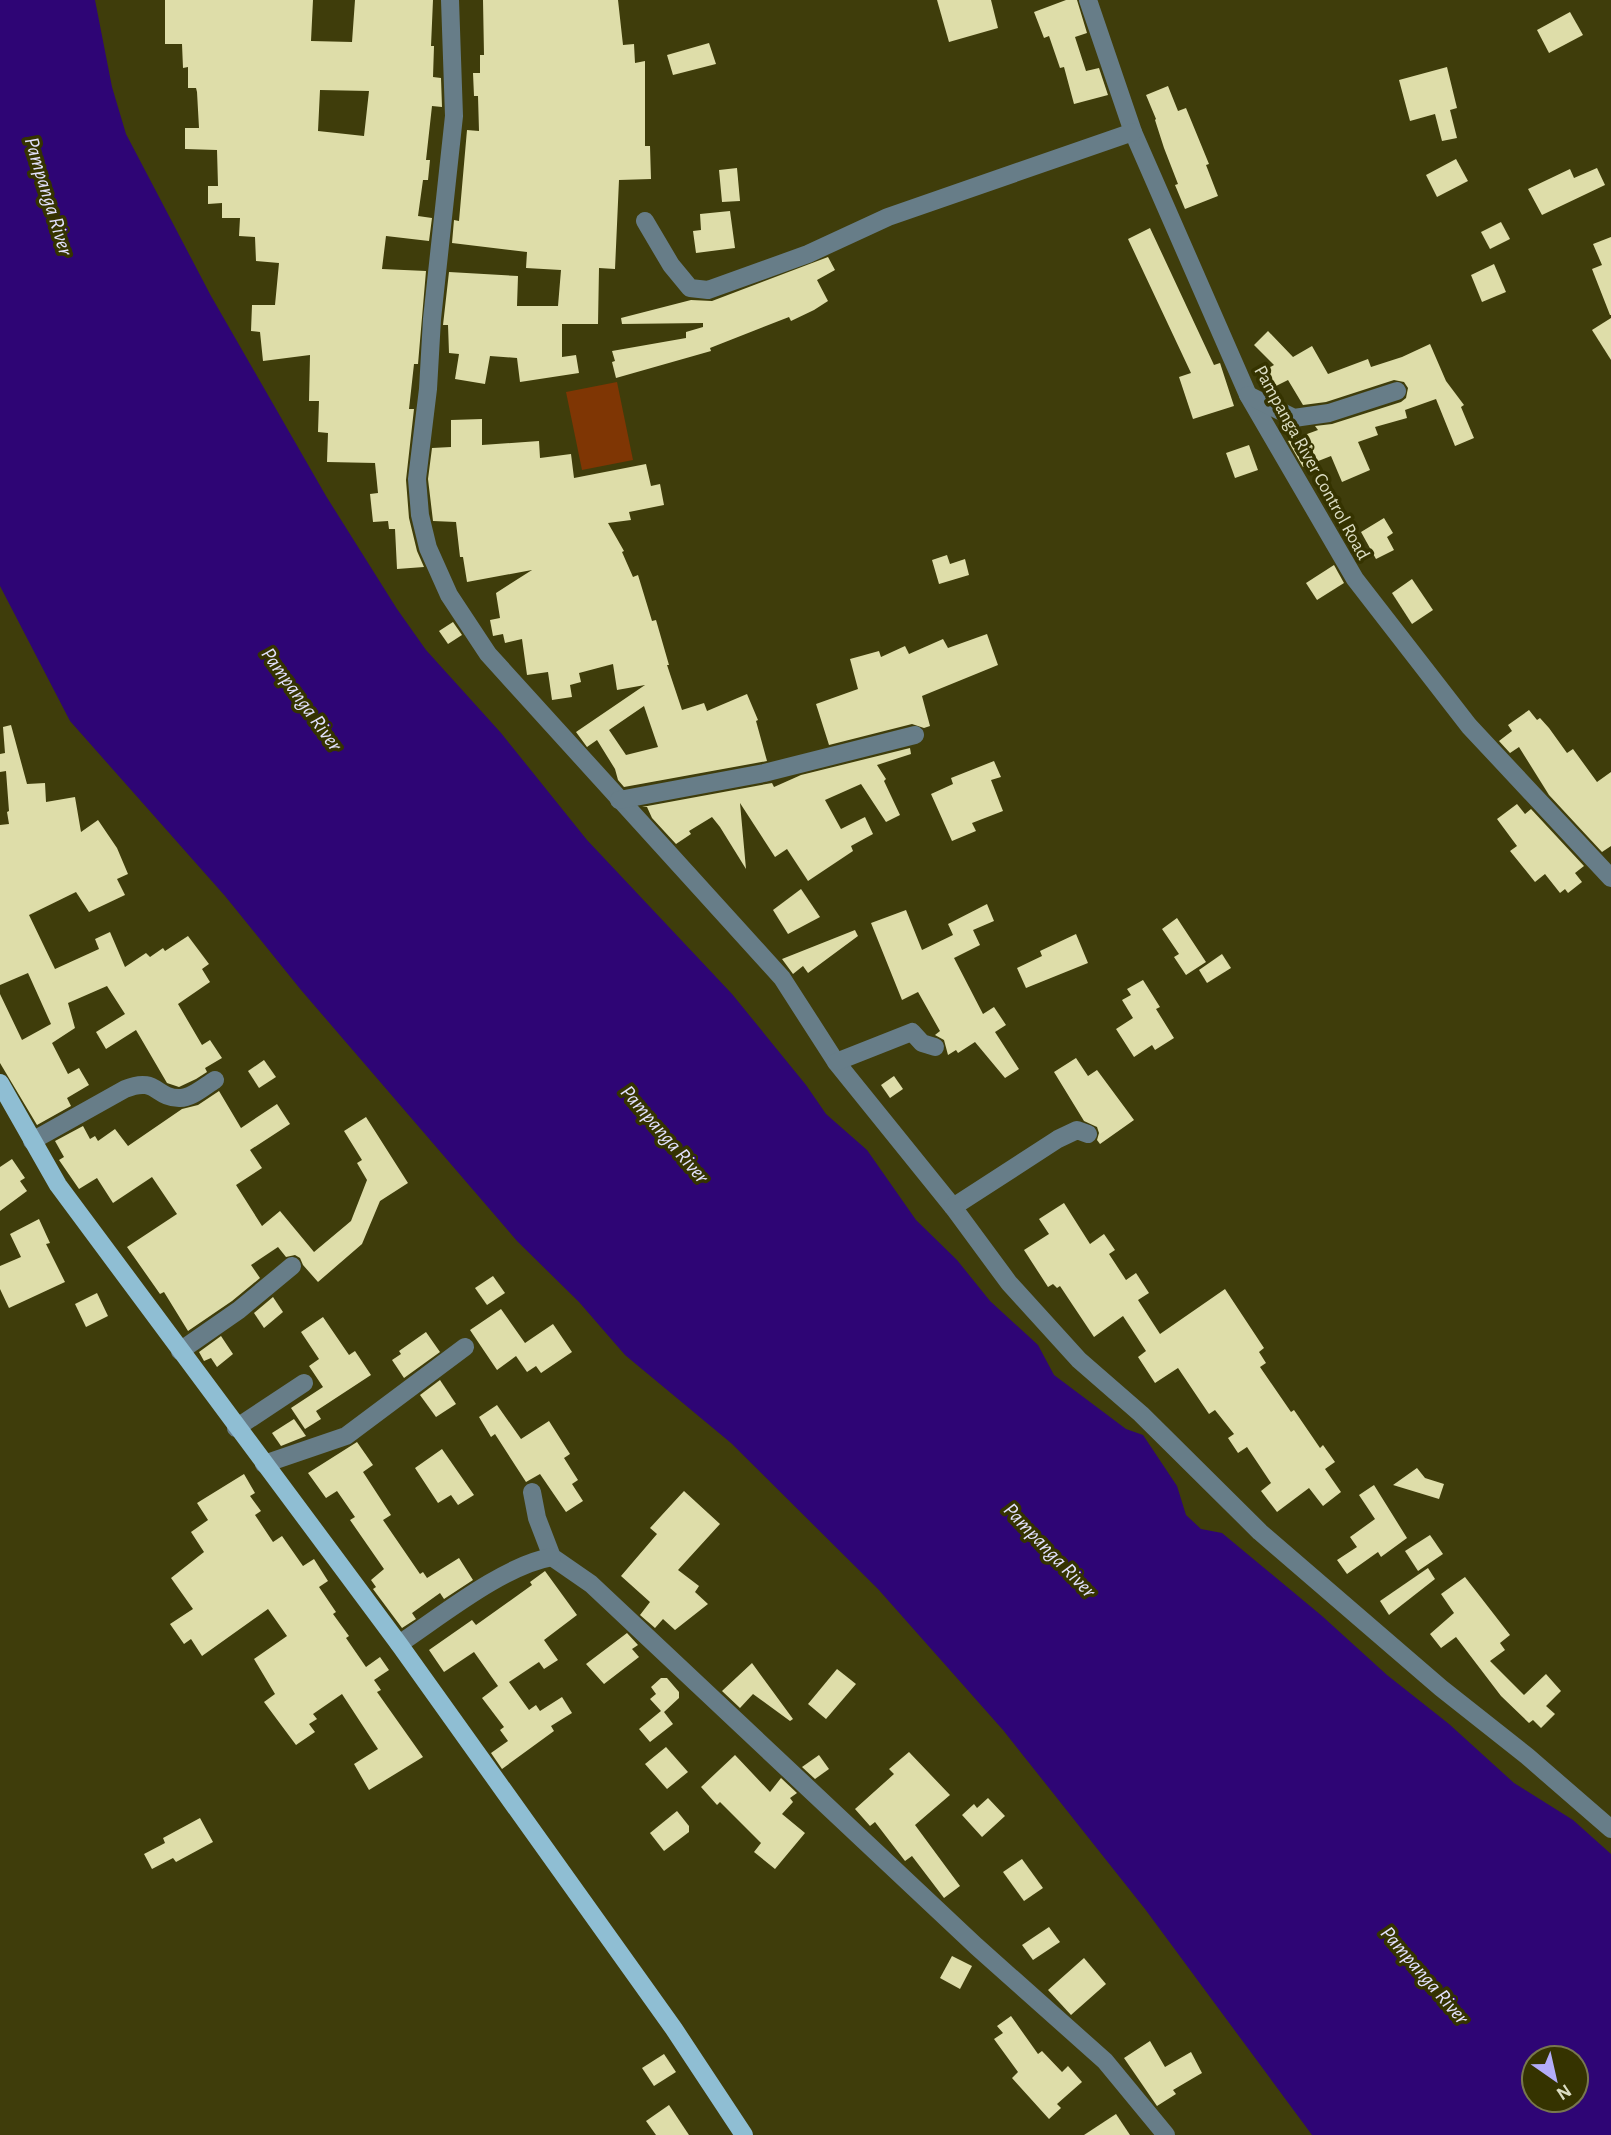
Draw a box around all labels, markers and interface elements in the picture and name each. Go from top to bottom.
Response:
water label: Pampanga River [20,135,77,259]
street label: Pampanga River Control Road [1250,363,1373,563]
water label: Pampanga River [256,644,347,756]
water label: Pampanga River [616,1081,713,1189]
water label: Pampanga River [999,1499,1100,1603]
water label: Pampanga River [1376,1922,1473,2030]
north arrow [1520,2044,1590,2114]
text: N [1553,2080,1574,2103]

